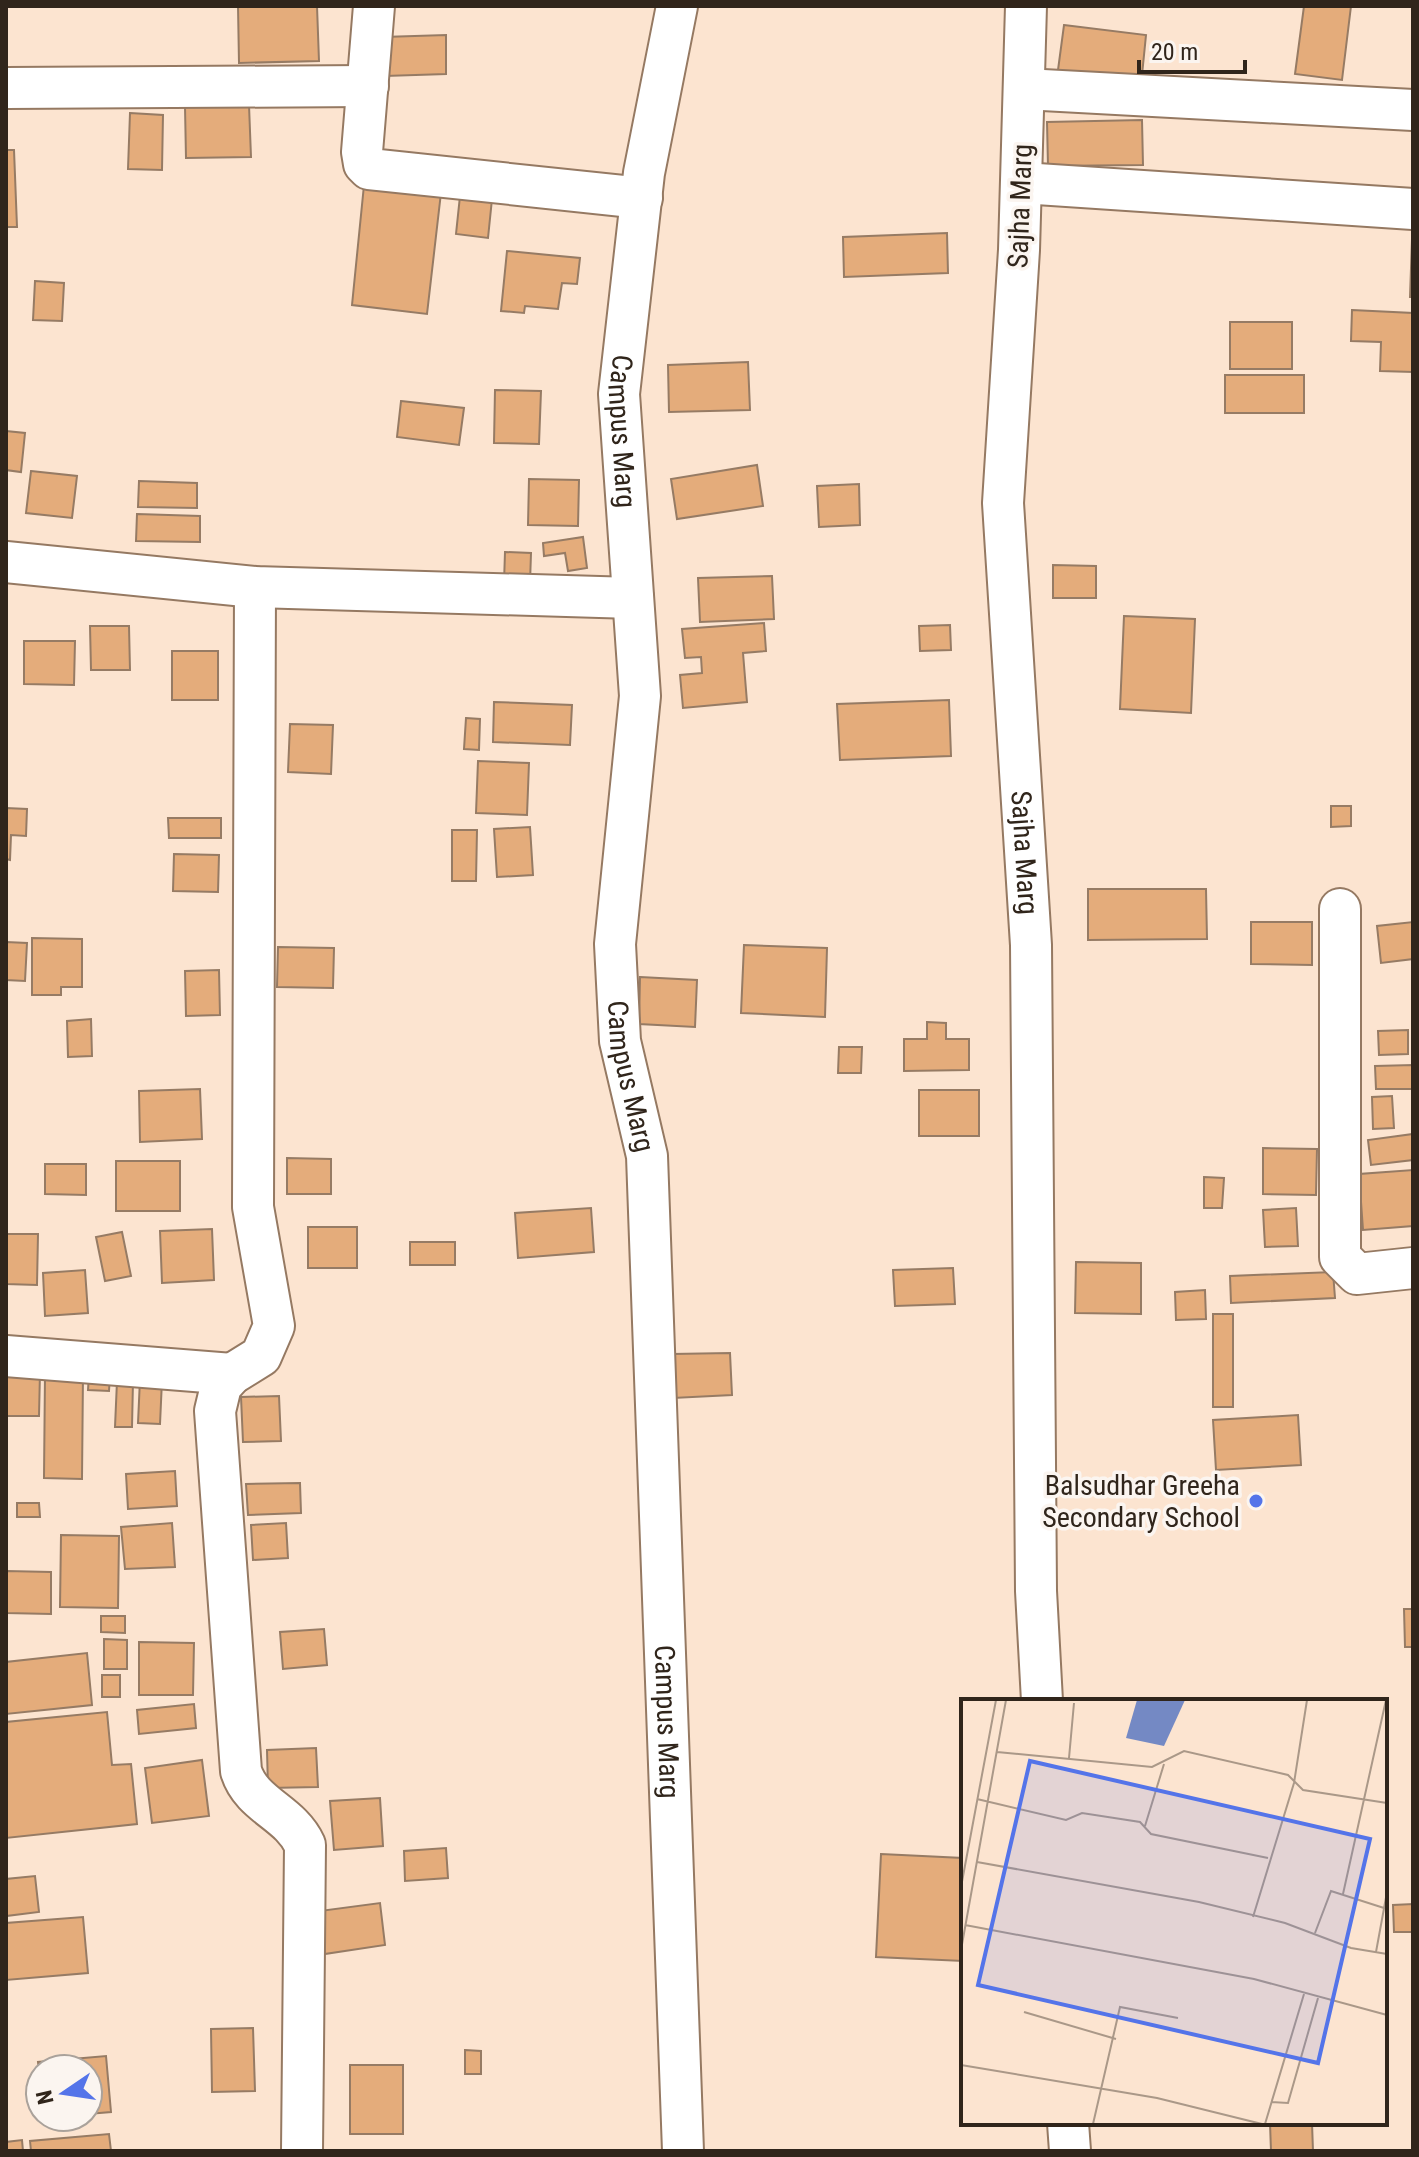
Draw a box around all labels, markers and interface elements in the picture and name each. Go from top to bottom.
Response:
scale bar [1139,24,1245,74]
text: 20 m [1151,38,1198,66]
street label: Sajha Marg [1001,143,1039,269]
street label: Campus Marg [602,353,643,509]
street label: Sajha Marg [1005,790,1046,916]
street label: Campus Marg [601,1000,662,1155]
place label: Balsudhar Greeha Secondary School [1042,1469,1240,1534]
marker: Balsudhar Greeha Secondary School [1247,1492,1265,1510]
street label: Campus Marg [648,1644,687,1799]
inset map [961,1699,1387,2125]
north arrow [24,2053,104,2133]
text: N [31,2088,59,2107]

